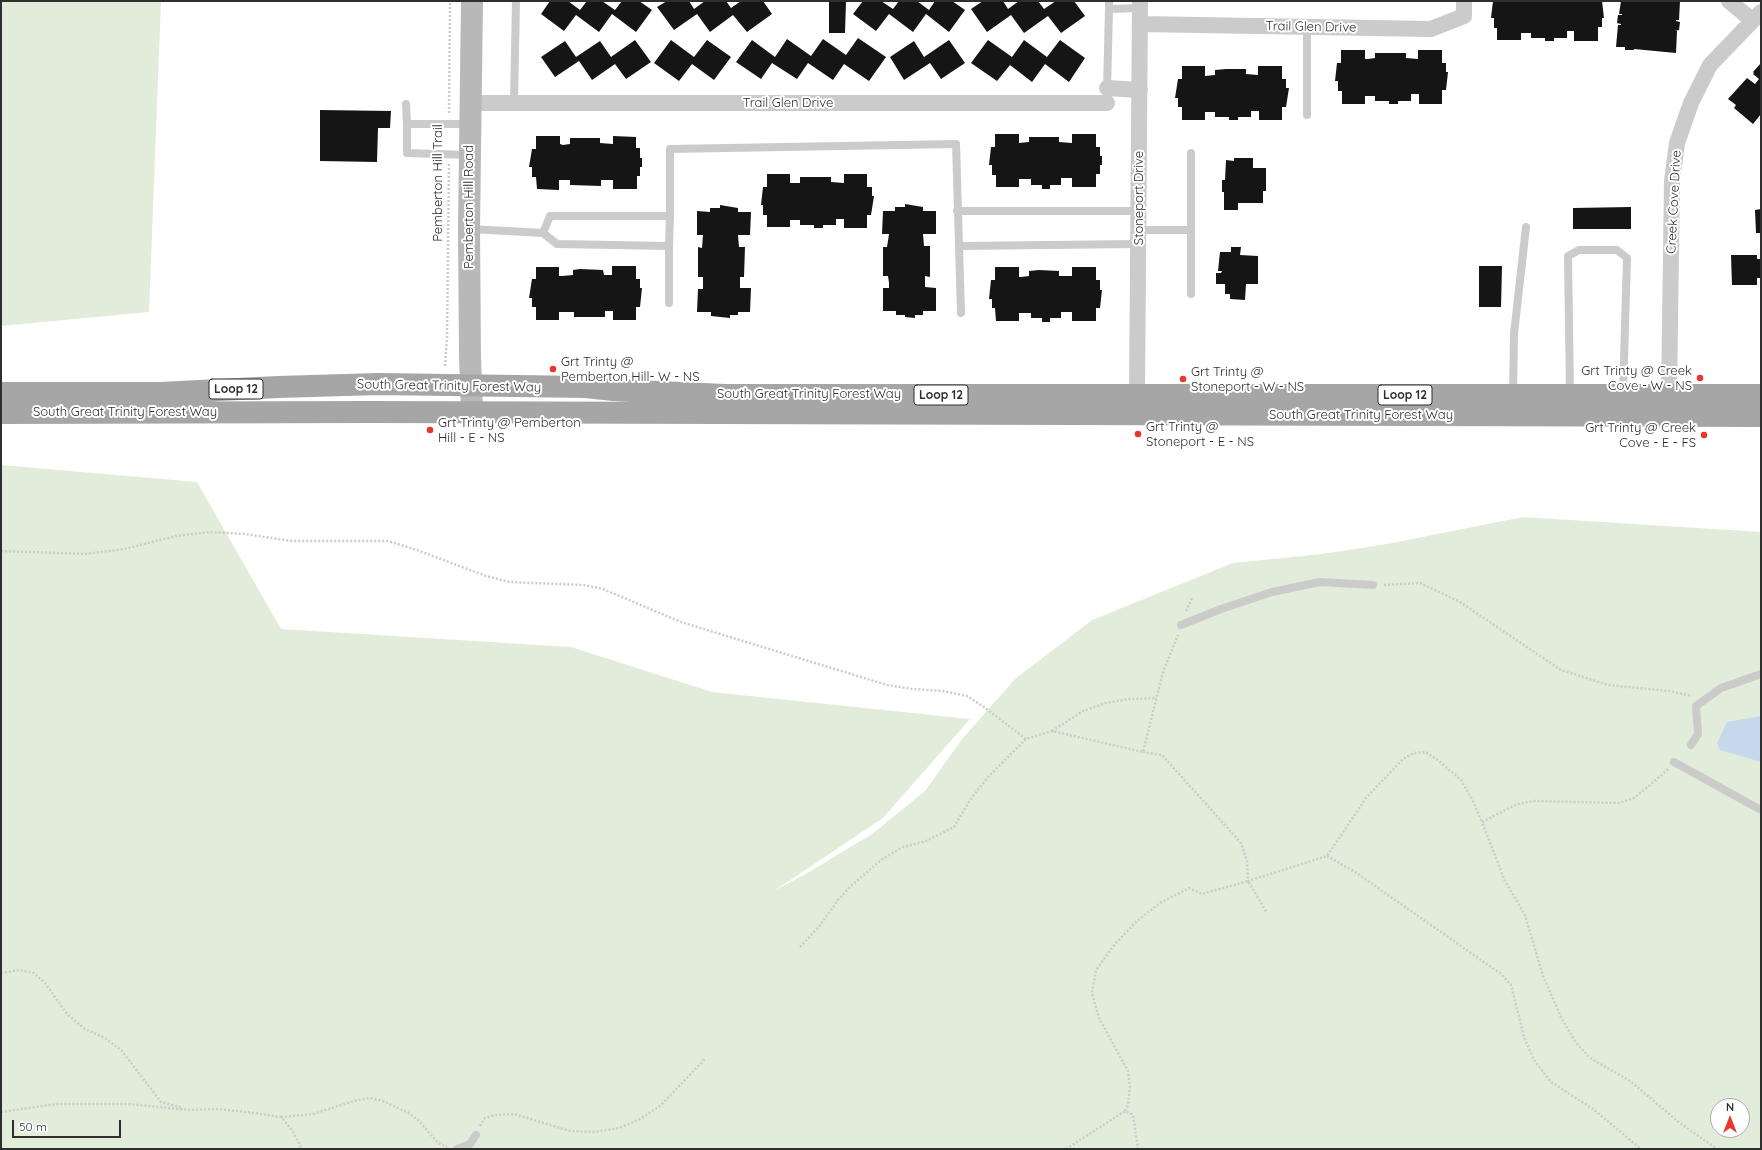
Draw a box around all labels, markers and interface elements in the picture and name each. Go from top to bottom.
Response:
street label: Trail Glen Drive [1266,18,1356,36]
street label: Trail Glen Drive [743,95,833,111]
street label: Pemberton Hill Trail [430,124,446,242]
street label: Pemberton Hill Road [461,145,477,269]
street label: Creek Cove Drive [1663,150,1685,254]
street label: Stoneport Drive [1131,151,1147,245]
place label: Grt Trinty @ Pemberton Hill- W - NS [561,354,700,385]
place label: Grt Trinty @ Creek Cove - W - NS [1581,363,1692,394]
marker: Grt Trinty @ Pemberton Hill- W - NS [548,364,558,374]
place label: Grt Trinty @ Stoneport - W - NS [1191,364,1304,395]
marker: Grt Trinty @ Creek Cove - W - NS [1695,373,1705,383]
marker: Grt Trinty @ Stoneport - W - NS [1178,374,1188,384]
street label: South Great Trinity Forest Way [357,377,541,395]
road number: Loop 12 [209,379,263,399]
road number: Loop 12 [914,385,968,405]
road number: Loop 12 [1378,385,1432,405]
street label: South Great Trinity Forest Way [717,386,901,402]
street label: South Great Trinity Forest Way [33,404,217,420]
street label: South Great Trinity Forest Way [1269,407,1453,423]
place label: Grt Trinty @ Pemberton Hill - E - NS [438,415,581,446]
place label: Grt Trinty @ Stoneport - E - NS [1146,419,1254,450]
place label: Grt Trinty @ Creek Cove - E - FS [1585,420,1696,451]
marker: Grt Trinty @ Pemberton Hill - E - NS [425,425,435,435]
marker: Grt Trinty @ Stoneport - E - NS [1133,429,1143,439]
marker: Grt Trinty @ Creek Cove - E - FS [1699,430,1709,440]
north arrow [1710,1098,1750,1138]
text: N [1726,1100,1734,1114]
scale bar [14,1112,123,1138]
text: 50 m [19,1119,47,1134]

